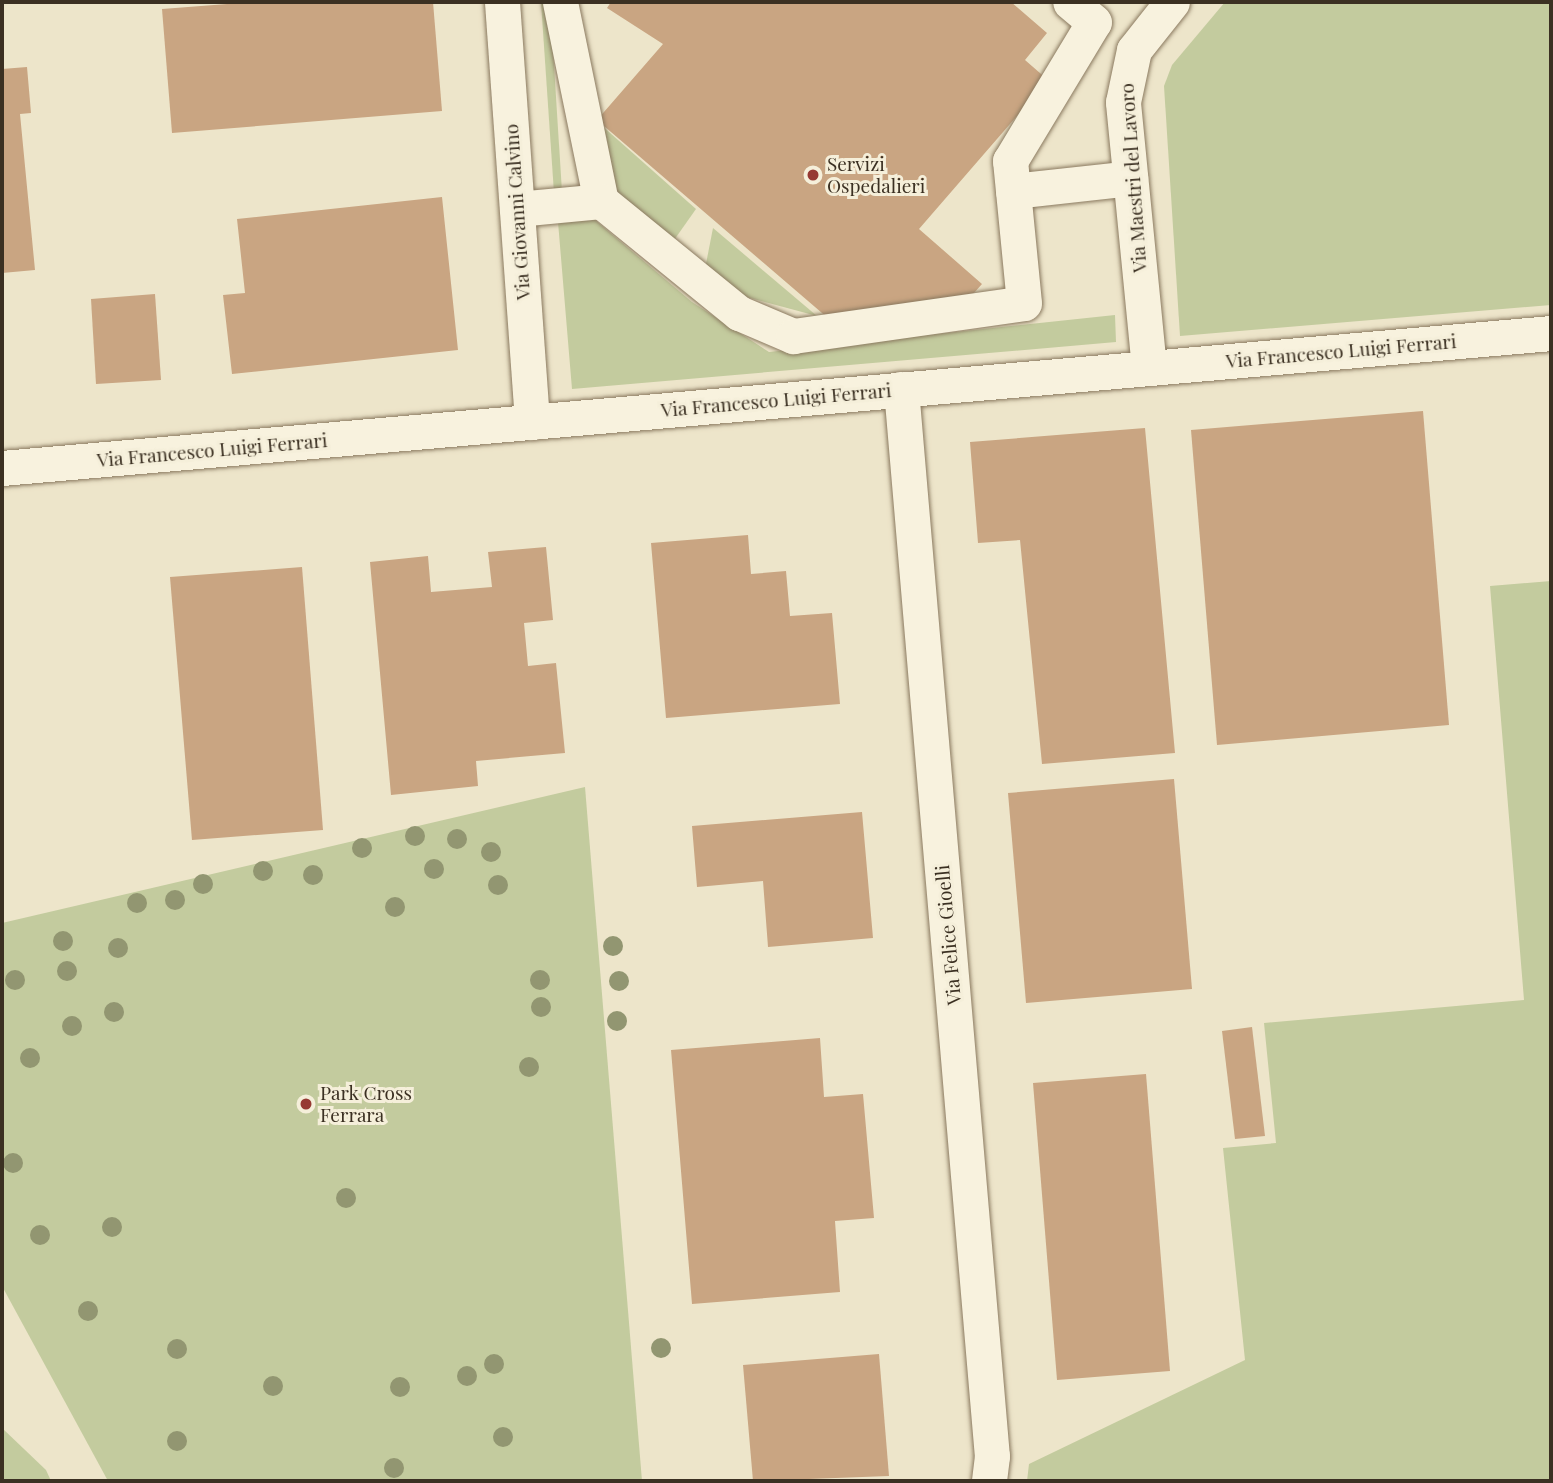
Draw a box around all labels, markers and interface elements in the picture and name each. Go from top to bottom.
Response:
street label: Via Maestri del Lavoro [1115,82,1151,274]
street label: Via Giovanni Calvino [499,123,535,301]
place label: Servizi Ospedalieri [827,153,925,197]
marker: Servizi Ospedalieri [805,167,821,183]
street label: Via Francesco Luigi Ferrari [1225,330,1457,372]
street label: Via Francesco Luigi Ferrari [660,379,892,421]
street label: Via Francesco Luigi Ferrari [96,429,328,471]
street label: Via Felice Gioelli [930,864,966,1006]
place label: Park Cross Ferrara [320,1082,412,1126]
marker: Park Cross Ferrara [298,1096,314,1112]

